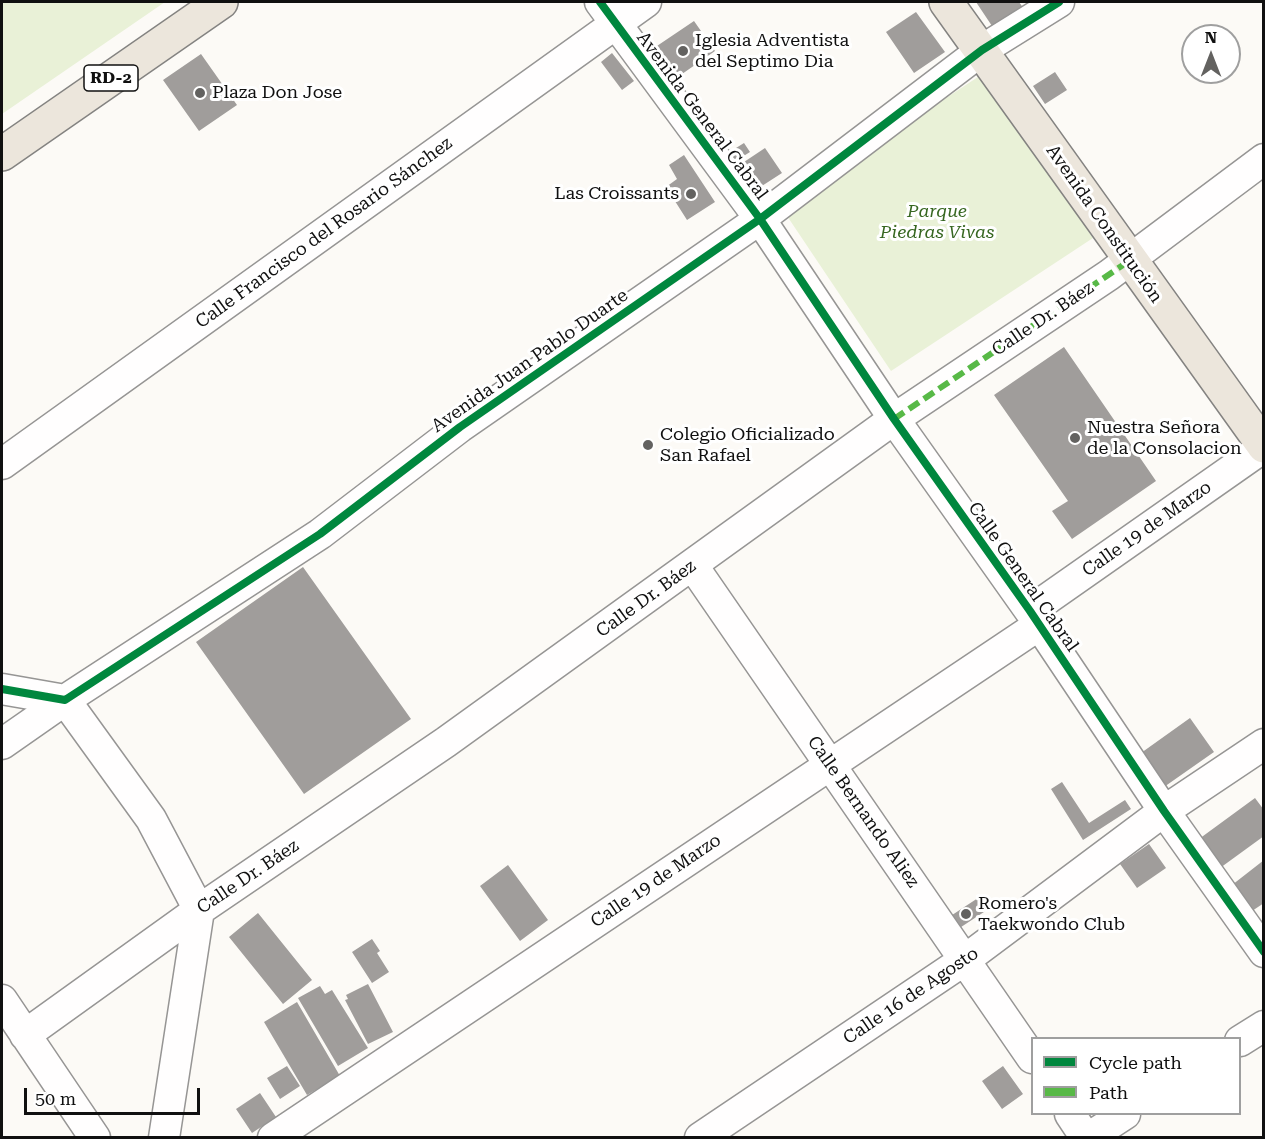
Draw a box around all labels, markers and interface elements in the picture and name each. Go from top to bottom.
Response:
north arrow [1181,24,1241,84]
street label: Avenida General Cabral [632,28,772,204]
text: N [1205,28,1217,47]
place label: Iglesia Adventista del Septimo Dia [695,30,849,72]
marker: Iglesia Adventista del Septimo Dia [676,44,690,58]
road number: RD-2 [84,65,138,91]
place label: Plaza Don Jose [212,82,342,104]
marker: Plaza Don Jose [193,86,207,100]
street label: Calle Francisco del Rosario Sánchez [192,133,456,333]
street label: Avenida Constitución [1041,141,1167,307]
place label: Las Croissants [554,183,679,205]
marker: Las Croissants [684,187,698,201]
park label: Parque Piedras Vivas [880,201,994,244]
street label: Calle Dr. Báez [988,277,1098,361]
street label: Avenida Juan Pablo Duarte [428,285,632,437]
place label: Nuestra Señora de la Consolacion [1087,417,1242,460]
place label: Colegio Oficializado San Rafael [660,424,835,466]
marker: Nuestra Señora de la Consolacion [1068,431,1082,445]
marker: Colegio Oficializado San Rafael [641,438,655,452]
street label: Calle 19 de Marzo [1078,476,1216,582]
street label: Calle General Cabral [963,498,1083,656]
street label: Calle Dr. Báez [592,556,700,642]
street label: Calle Bernando Aliez [802,732,924,892]
street label: Calle 19 de Marzo [587,829,725,933]
street label: Calle Dr. Báez [193,835,303,919]
place label: Romero's Taekwondo Club [978,893,1125,936]
marker: Romero's Taekwondo Club [959,907,973,921]
street label: Calle 16 de Agosto [839,943,983,1049]
legend [1031,1037,1241,1115]
text: Cycle path [1089,1052,1182,1073]
scale bar [27,1076,202,1114]
text: Path [1089,1082,1128,1103]
text: 50 m [35,1088,76,1109]

